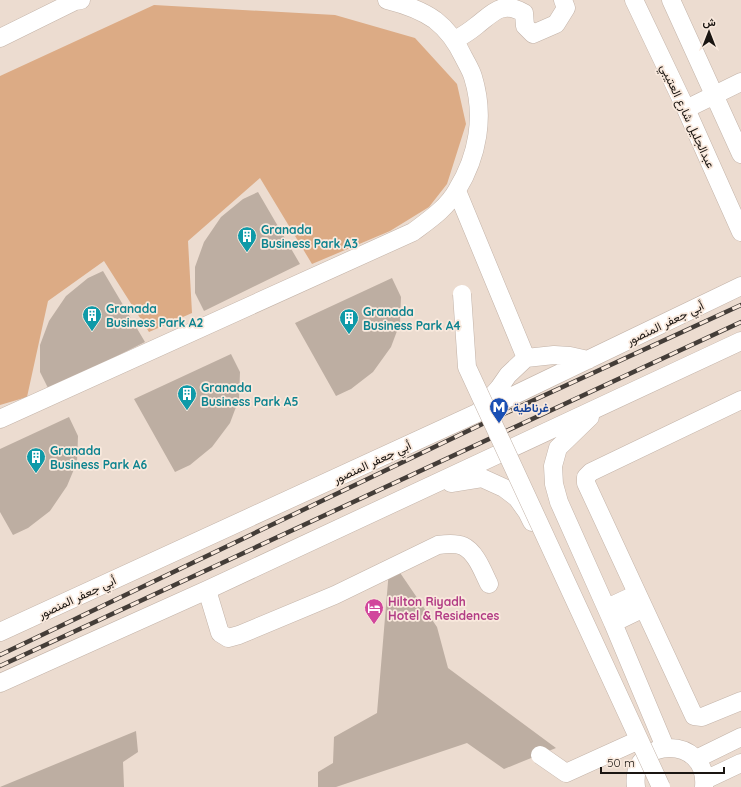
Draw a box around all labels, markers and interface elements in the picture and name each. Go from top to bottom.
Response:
north arrow [689,12,729,52]
text: ش [702,15,716,29]
street label: عبدالجليل شارع العتيبي [655,61,719,172]
place label: Granada Business Park A3 [261,222,358,251]
building icon: Granada Business Park A3 [236,225,258,253]
street label: أبي جعفر المنصور [623,298,708,351]
place label: Granada Business Park A2 [106,301,203,330]
building icon: Granada Business Park A2 [81,304,103,332]
place label: Granada Business Park A4 [363,304,461,333]
building icon: Granada Business Park A4 [338,307,360,335]
place label: Granada Business Park A5 [201,380,298,409]
building icon: Granada Business Park A5 [176,383,198,411]
metro station icon: غرناطية [488,396,510,424]
place label: غرناطية [513,400,549,416]
street label: أبي جعفر المنصور [330,437,415,490]
place label: Granada Business Park A6 [50,443,147,472]
building icon: Granada Business Park A6 [25,446,47,474]
street label: أبي جعفر المنصور [35,572,120,625]
place label: Hilton Riyadh Hotel & Residences [388,594,499,623]
hotel icon: Hilton Riyadh Hotel & Residences [363,597,385,625]
scale bar [601,749,724,775]
text: 50 m [607,755,635,770]

